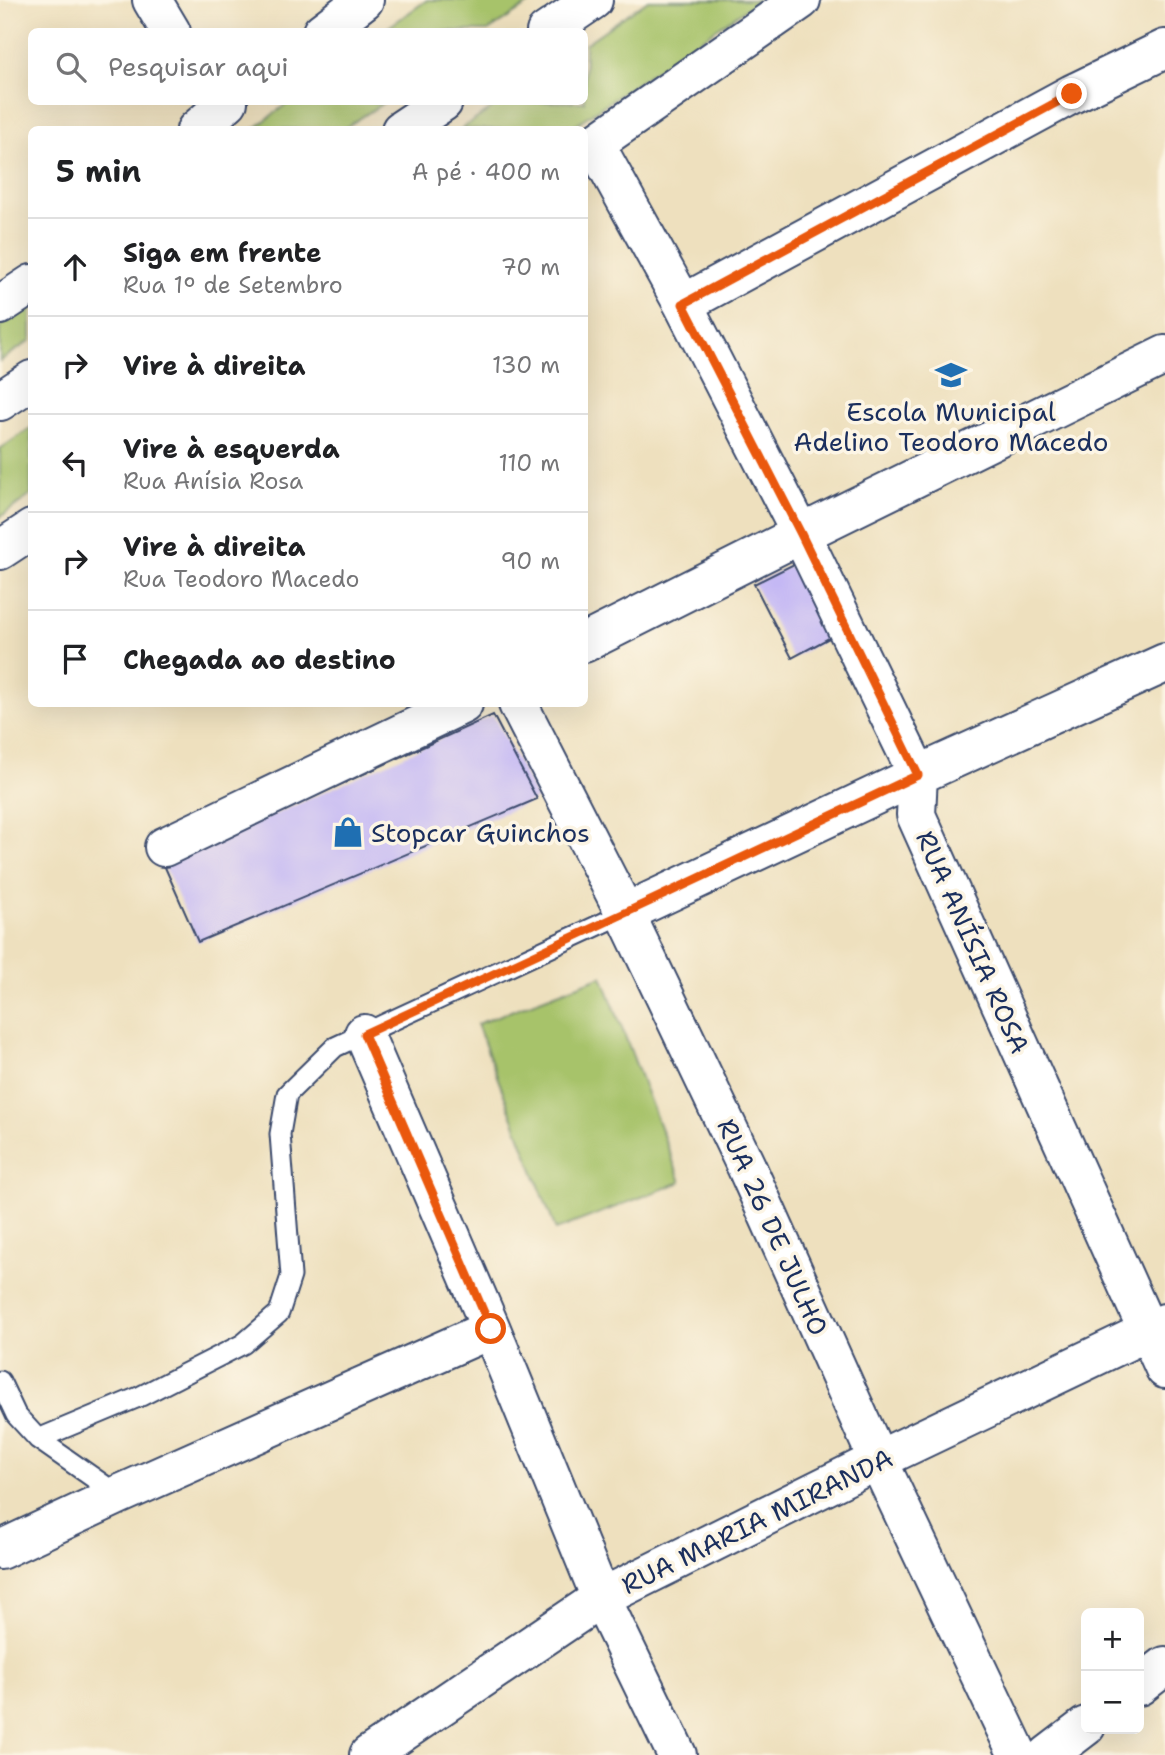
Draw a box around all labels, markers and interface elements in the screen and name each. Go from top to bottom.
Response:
search box [28,28,588,105]
icon: search [52,48,90,86]
text: Pesquisar aqui [108,49,289,84]
route end [1056,78,1087,109]
text: 5 min [56,151,141,192]
text: A pé · 400 m [412,157,560,187]
text: Siga em frente [123,235,322,270]
icon: ahead [56,248,94,286]
text: 70 m [501,252,560,282]
text: Rua 1º de Setembro [123,270,343,300]
icon: right [56,346,94,384]
text: Vire à direita [123,348,305,383]
text: 130 m [492,350,560,380]
school or university icon: Escola Municipal Adelino Teodoro Macedo [934,358,968,392]
place label: Escola Municipal Adelino Teodoro Macedo [794,394,1108,459]
text: Vire à esquerda [123,431,340,466]
icon: left [56,444,94,482]
text: 110 m [498,448,560,478]
text: Rua Anísia Rosa [123,466,303,496]
text: Vire à direita [123,529,305,564]
icon: right [56,542,94,580]
text: 90 m [500,546,560,576]
text: Rua Teodoro Macedo [123,564,360,594]
icon: arrive [56,640,94,678]
text: Chegada ao destino [123,642,396,677]
shop icon: Stopcar Guinchos [331,815,365,849]
place label: Stopcar Guinchos [371,815,590,850]
street label: RUA ANÍSIA ROSA [908,825,1038,1059]
street label: RUA 26 DE JULHO [709,1113,837,1341]
route start [475,1313,506,1344]
street label: RUA MARIA MIRANDA [615,1440,899,1602]
map controls [1081,1608,1144,1734]
button: + [1081,1608,1144,1671]
button: − [1081,1671,1144,1734]

